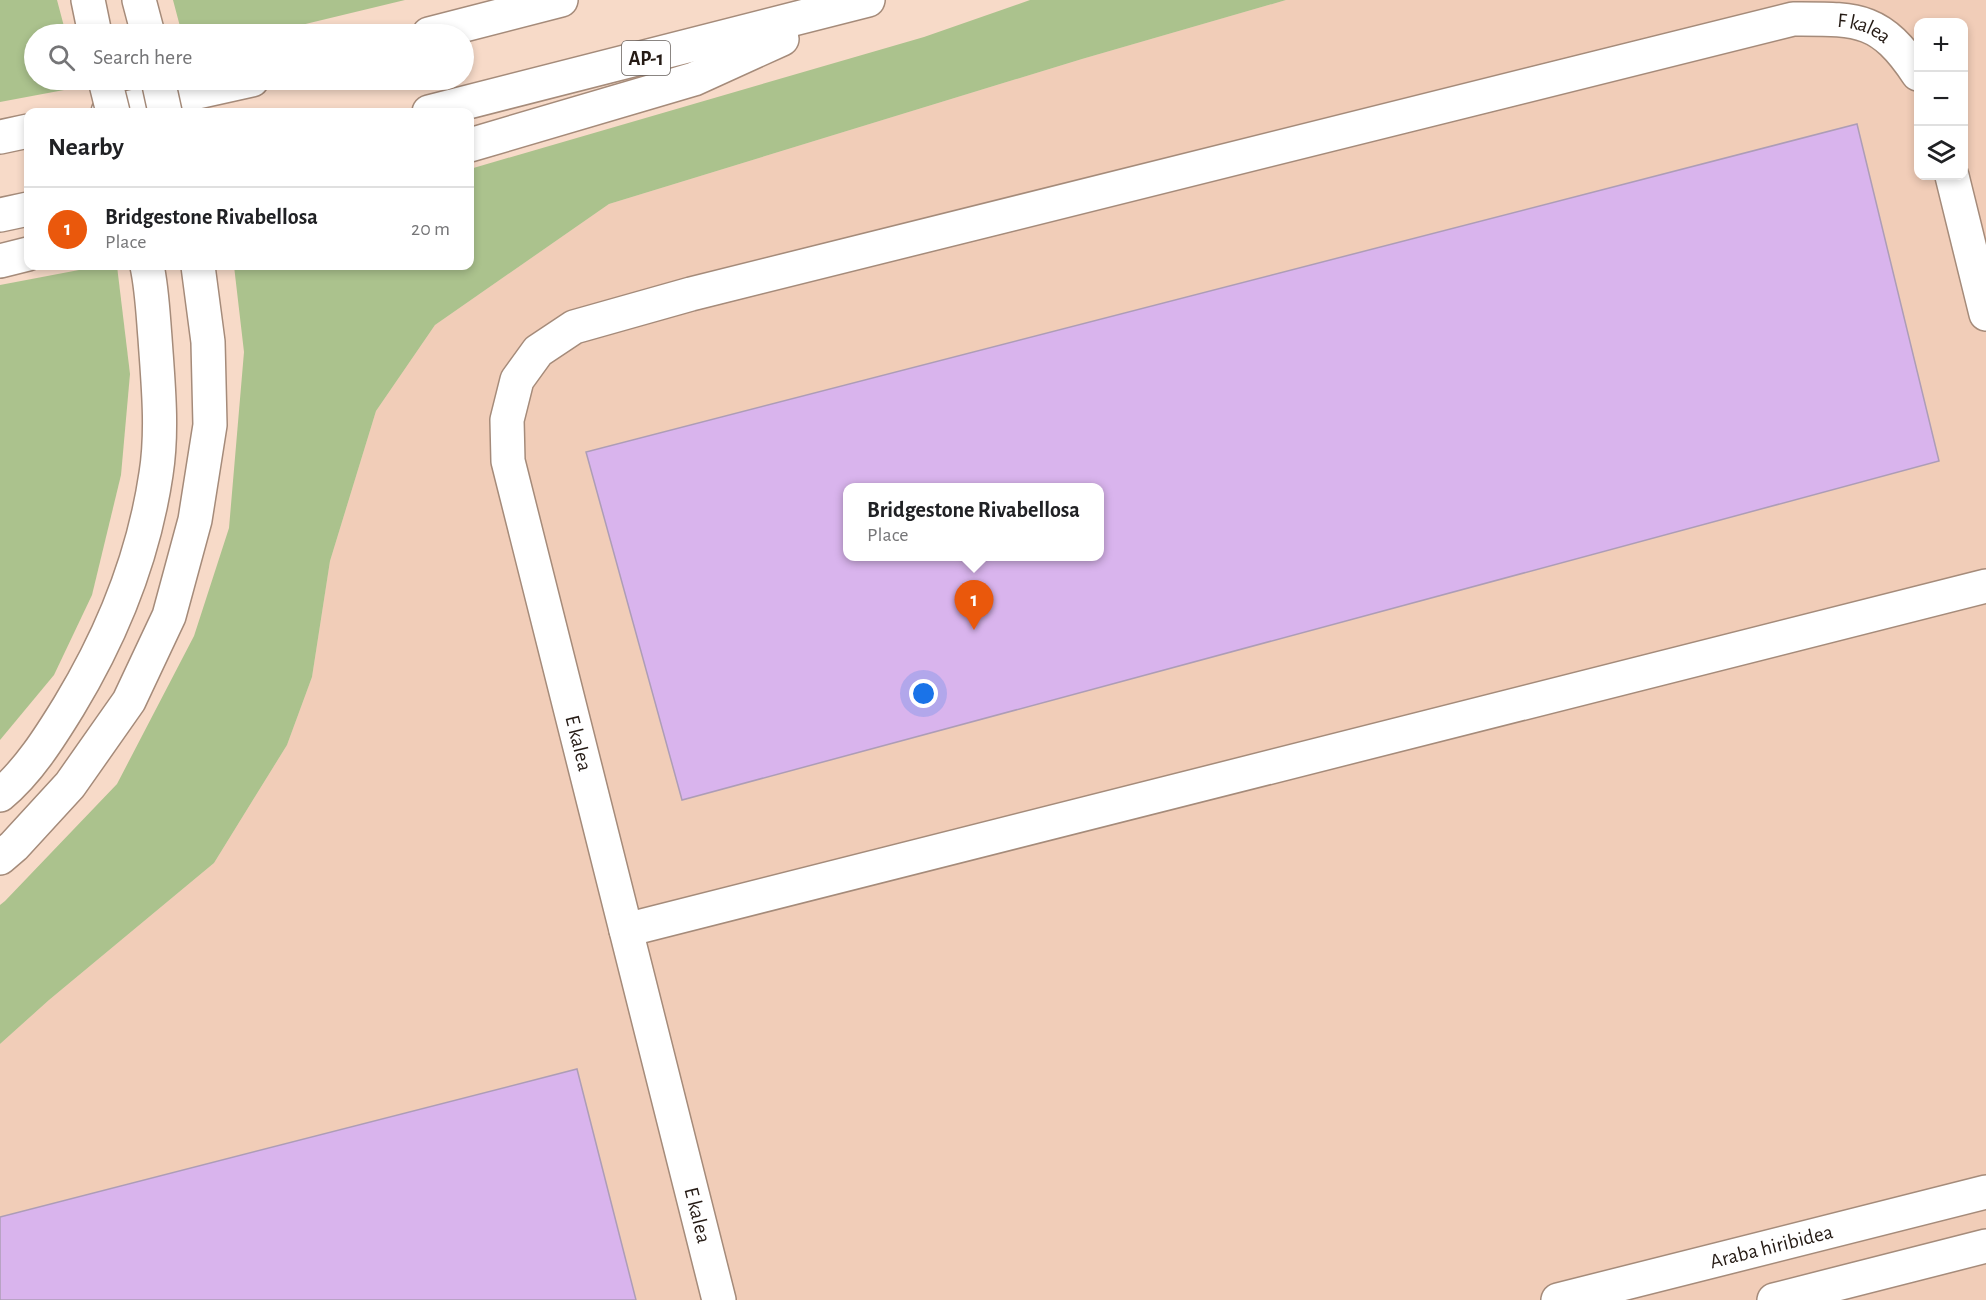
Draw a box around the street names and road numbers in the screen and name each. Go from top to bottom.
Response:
street label: F kalea [1836,10,1895,48]
road number: AP-1 [622,41,670,75]
street label: E kalea [561,713,596,774]
street label: E kalea [680,1185,715,1246]
street label: Araba hiribidea [1708,1221,1836,1272]

